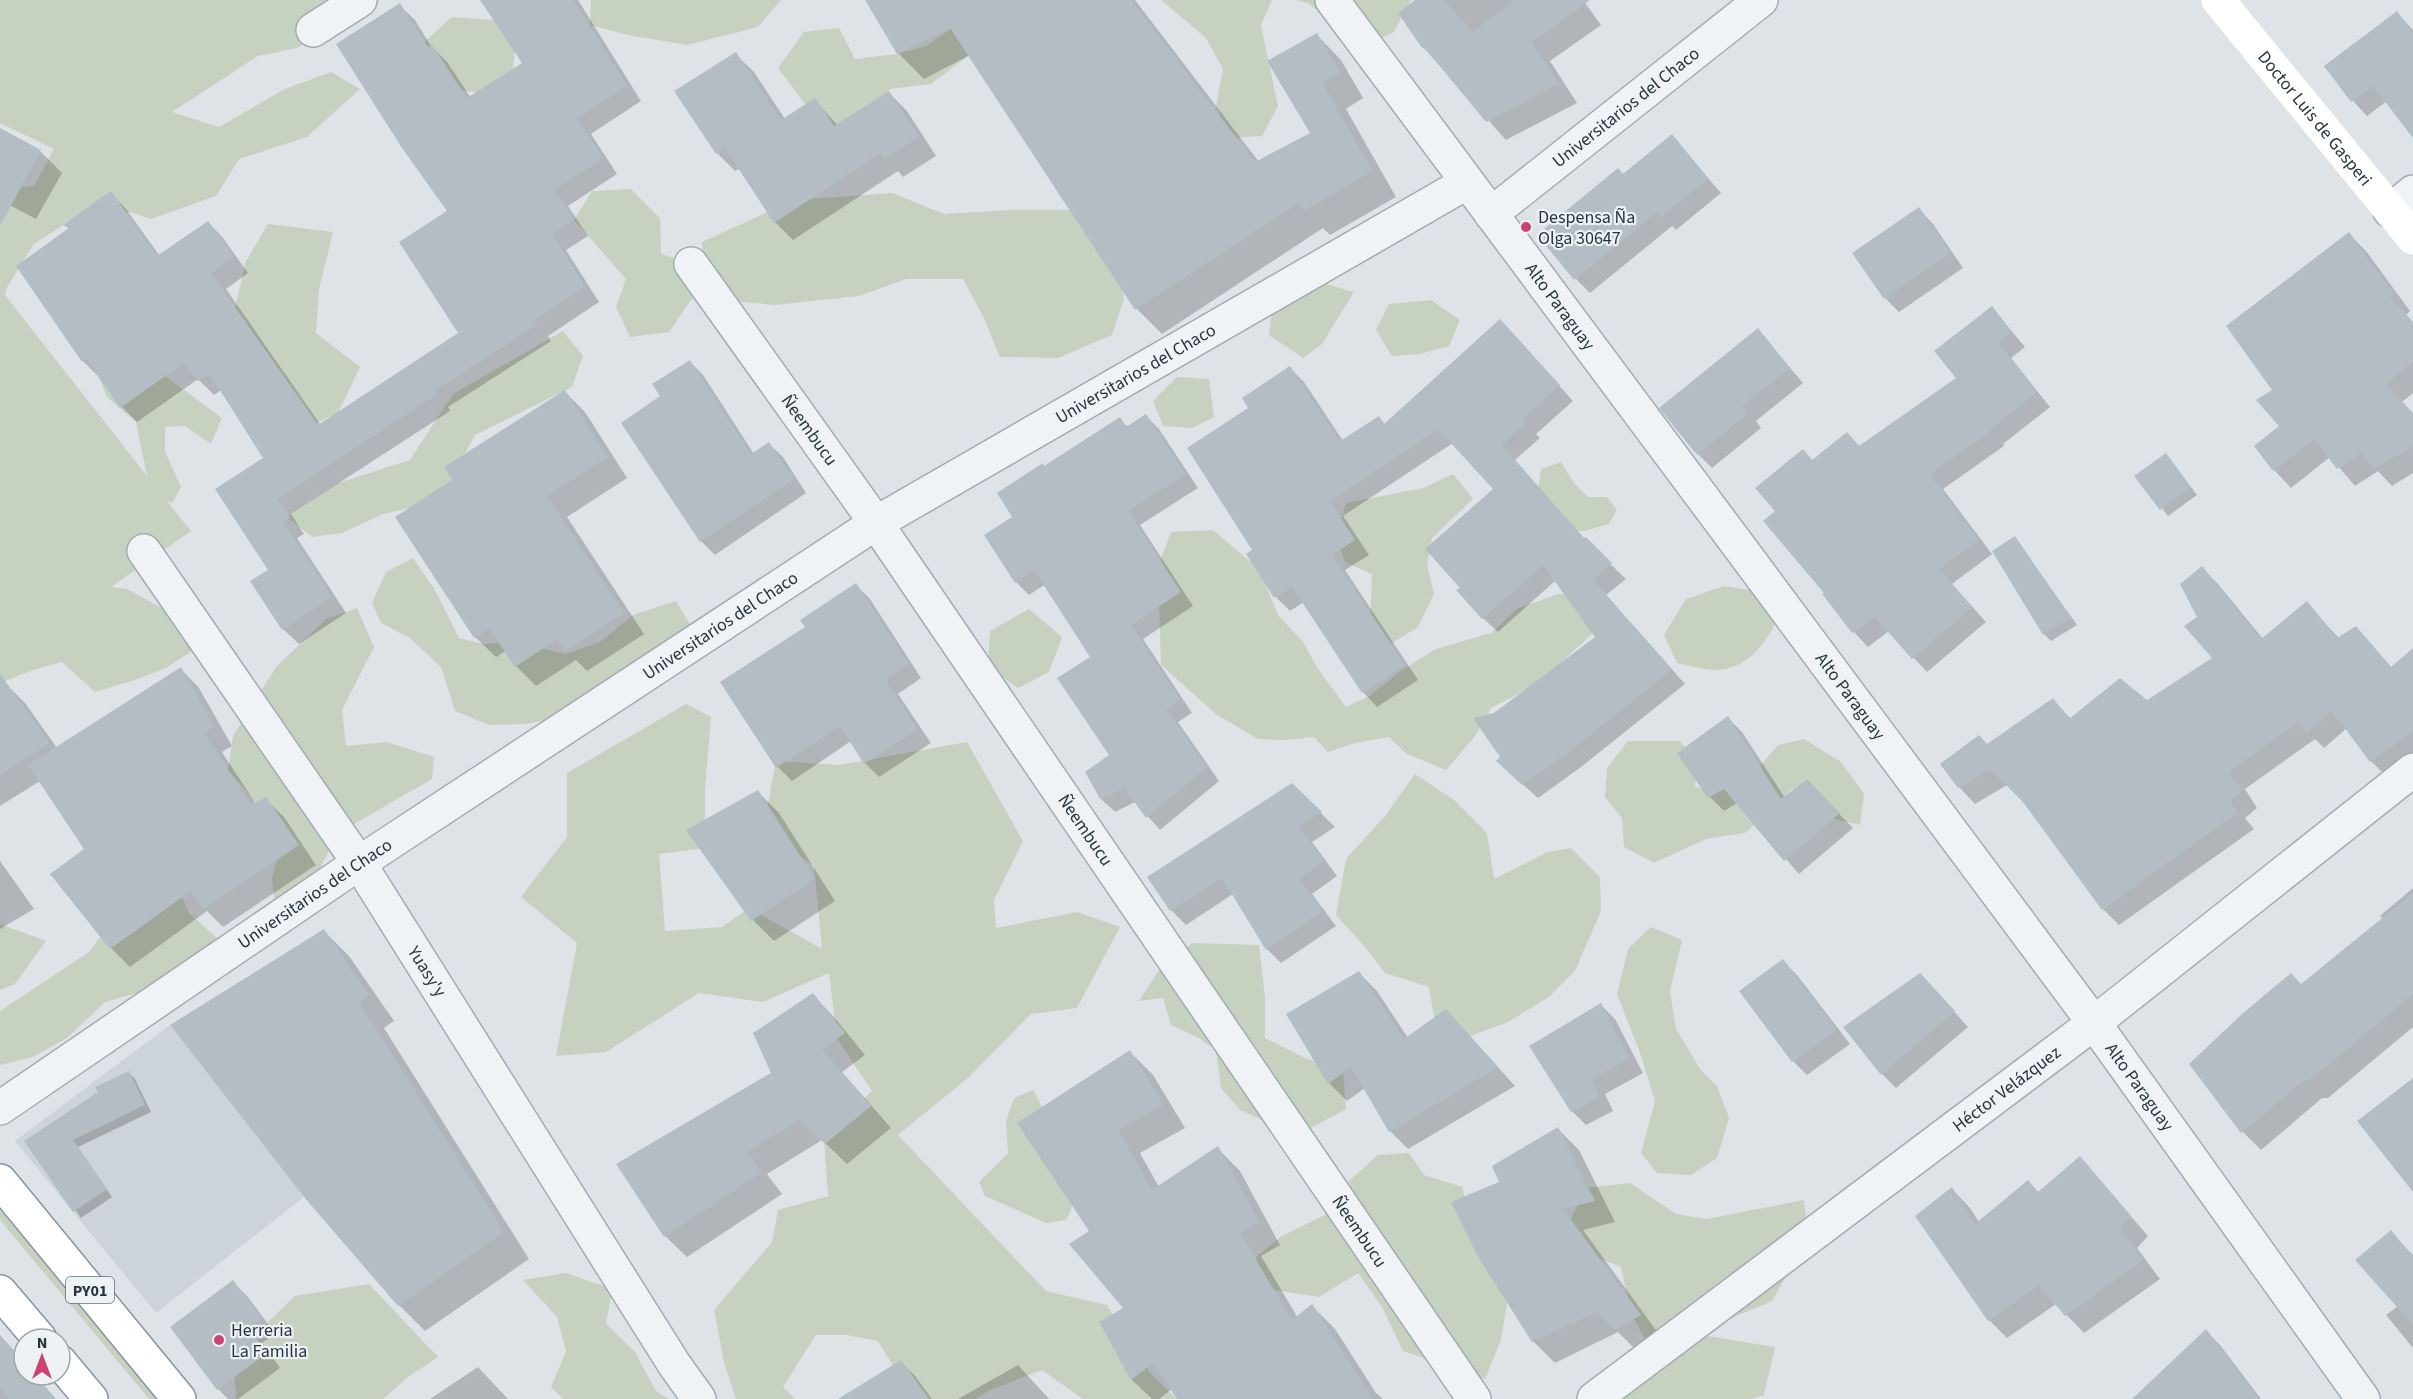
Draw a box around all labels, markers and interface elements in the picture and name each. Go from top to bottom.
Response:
street label: Universitarios del Chaco [1547,41,1705,174]
street label: Doctor Luis de Gasperi [2252,46,2378,192]
place label: Despensa Ña Olga 30647 [1538,205,1635,251]
marker: Despensa Ña Olga 30647 [1519,220,1533,234]
street label: Alto Paraguay [1519,258,1601,356]
street label: Universitarios del Chaco [1051,318,1221,430]
street label: Ñeembucu [775,390,843,471]
street label: Universitarios del Chaco [638,566,803,686]
street label: Alto Paraguay [1809,647,1891,746]
street label: Ñeembucu [1052,789,1119,871]
street label: Universitarios del Chaco [233,833,397,955]
street label: Yuasy'y [401,941,452,1002]
street label: Alto Paraguay [2099,1038,2180,1137]
street label: Héctor Velázquez [1947,1040,2066,1138]
street label: Ñeembucu [1326,1191,1393,1273]
road number: PY01 [66,1277,114,1303]
place label: Herreria La Familia [231,1318,307,1364]
north arrow [12,1327,72,1387]
text: N [37,1332,47,1354]
marker: Herreria La Familia [212,1333,226,1347]

